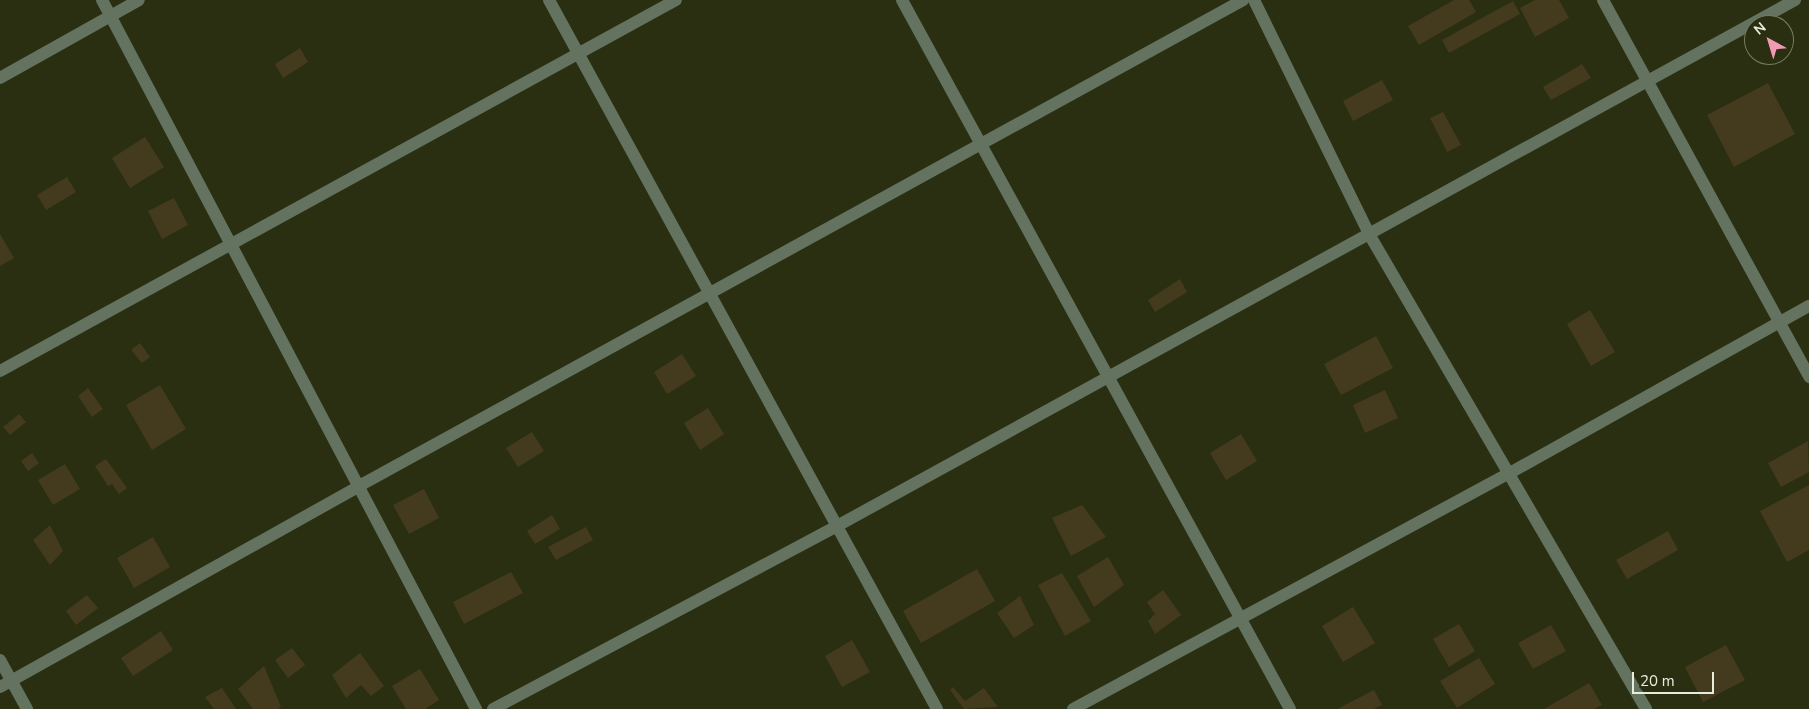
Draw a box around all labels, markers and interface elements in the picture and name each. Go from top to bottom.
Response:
north arrow [1744,15,1794,65]
text: N [1750,18,1770,39]
scale bar [1634,662,1716,694]
text: 20 m [1640,671,1675,691]

